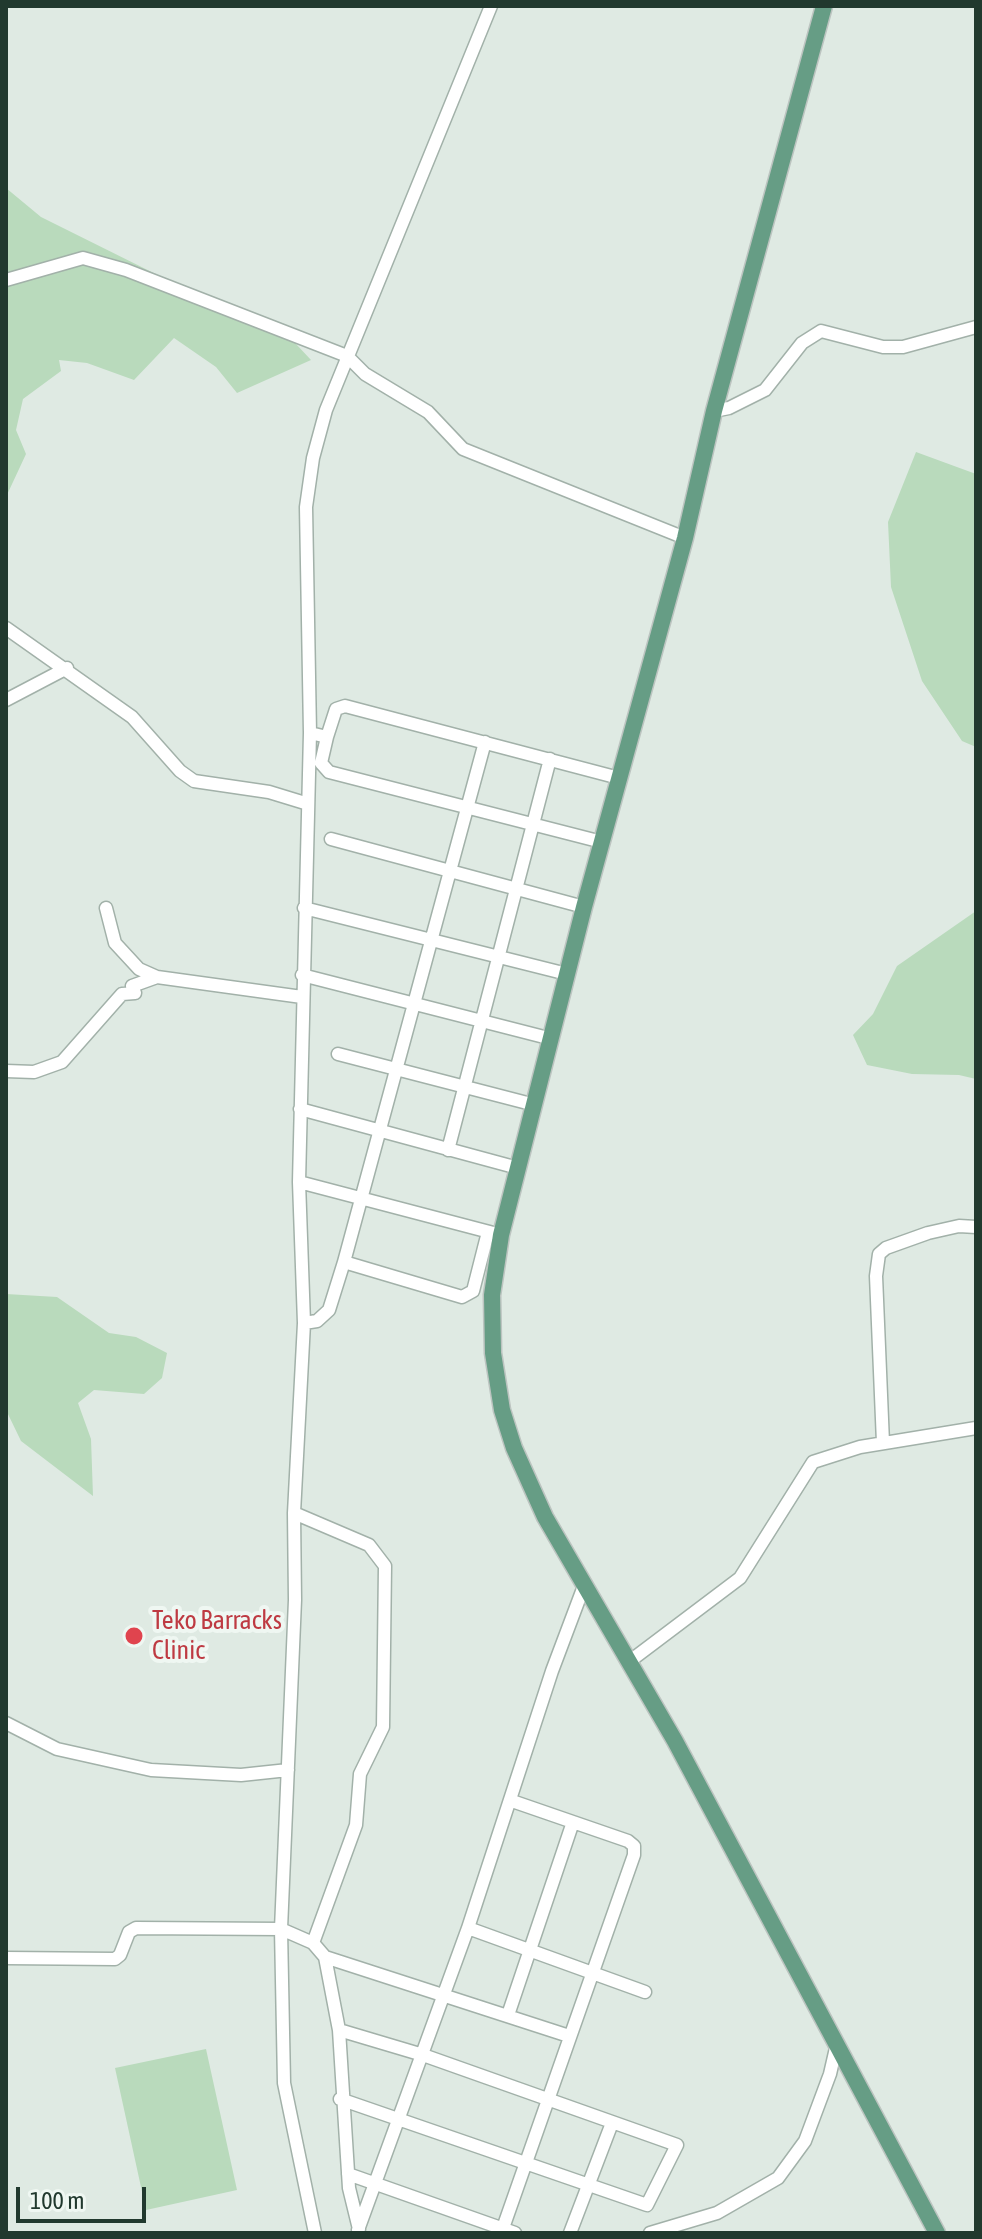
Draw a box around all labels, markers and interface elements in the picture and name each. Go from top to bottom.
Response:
place label: Teko Barracks Clinic [152,1605,282,1666]
marker: Teko Barracks Clinic [123,1625,145,1647]
scale bar [20,2171,150,2221]
text: 100 m [30,2187,84,2214]

